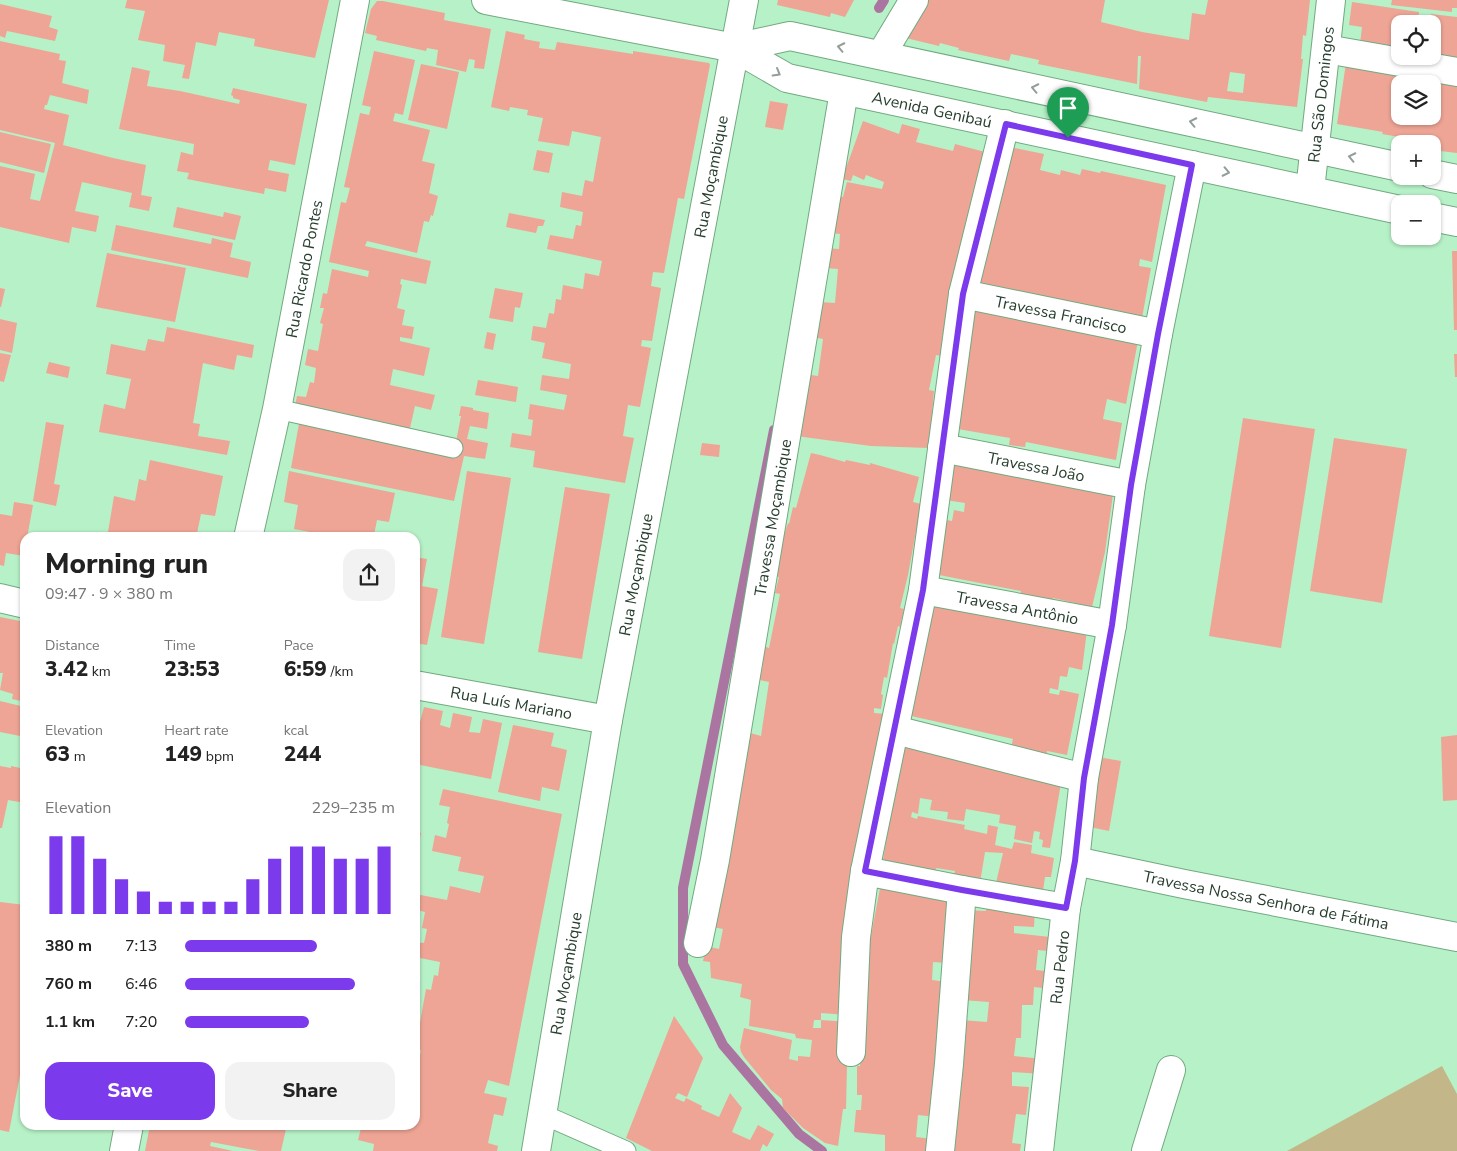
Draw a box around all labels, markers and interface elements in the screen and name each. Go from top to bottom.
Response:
map controls [1391,15,1441,245]
button: locate [1391,15,1441,65]
street label: Rua São Domingos [1303,25,1340,164]
one-way arrow [837,42,846,53]
one-way arrow [772,66,781,76]
button: layers [1391,75,1441,125]
one-way arrow [1030,83,1039,94]
street label: Avenida Genibaú [870,87,994,134]
pin [1047,87,1089,138]
icon: arrive [1054,94,1082,122]
street label: Rua Moçambique [689,114,734,240]
one-way arrow [1189,118,1198,128]
button: + [1391,135,1441,185]
one-way arrow [1348,152,1357,162]
one-way arrow [1221,166,1230,177]
button: − [1391,195,1441,245]
street label: Rua Ricardo Pontes [281,198,329,340]
street label: Travessa Francisco [993,291,1129,339]
street label: Travessa Moçambique [749,437,797,598]
street label: Travessa João [986,447,1087,488]
street label: Rua Moçambique [614,512,659,638]
text: Morning run [45,545,208,583]
button: share [343,549,395,601]
text: 09:47 · 9 × 380 m [45,583,173,605]
street label: Travessa Antônio [954,586,1080,631]
text: Distance [45,636,99,655]
text: Time [164,636,195,655]
text: Pace [284,636,313,655]
text: 3.42 [45,655,88,683]
text: 23:53 [164,655,220,683]
text: 6:59 [284,655,327,683]
text: km [88,662,111,681]
text: /km [327,662,353,681]
street label: Rua Luís Mariano [449,682,574,725]
text: Elevation [45,721,103,740]
text: Heart rate [164,721,228,740]
text: kcal [284,721,308,740]
text: 63 [45,740,70,768]
text: 149 [164,740,202,768]
text: 244 [284,740,321,768]
text: m [70,747,86,766]
text: bpm [202,747,234,766]
text: Elevation [45,797,111,819]
text: 229–235 m [312,797,395,819]
street label: Travessa Nossa Senhora de Fátima [1141,866,1391,936]
street label: Rua Moçambique [546,911,588,1037]
street label: Rua Pedro [1045,929,1075,1005]
text: 380 m [45,935,92,957]
text: 7:13 [125,935,157,957]
text: 760 m [45,973,92,995]
text: 6:46 [125,973,157,995]
text: 1.1 km [45,1011,95,1033]
text: 7:20 [125,1011,157,1033]
button: Save [45,1062,215,1120]
button: Share [225,1062,395,1120]

